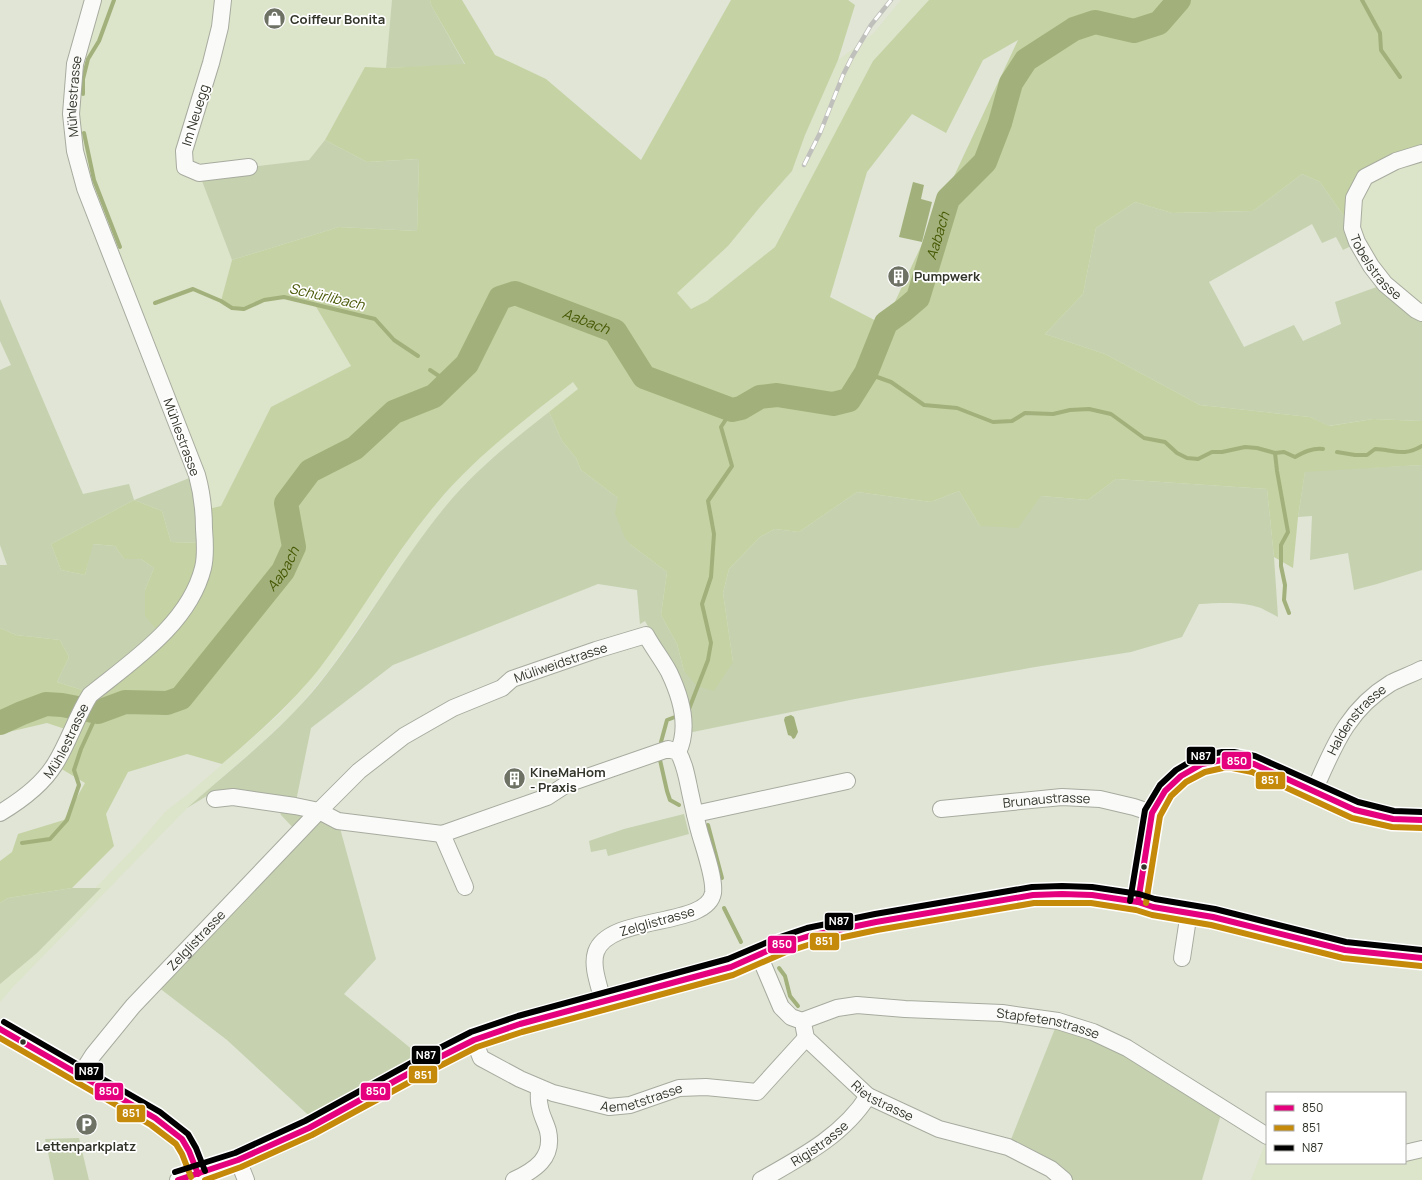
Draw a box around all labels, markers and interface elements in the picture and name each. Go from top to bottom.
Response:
shop icon: Coiffeur Bonita [262,6,288,32]
place label: Coiffeur Bonita [290,10,385,28]
street label: Mühlestrasse [62,53,86,138]
street label: Im Neuegg [177,82,213,148]
water label: Aabach [921,209,953,262]
street label: Tobelstrasse [1346,232,1406,304]
building icon: Pumpwerk [886,263,912,289]
place label: Pumpwerk [914,267,981,285]
water label: Schürlibach [287,278,367,314]
water label: Aabach [560,303,613,338]
street label: Mühlestrasse [160,395,205,479]
water label: Aabach [262,542,303,594]
street label: Müliweidstrasse [511,638,610,687]
street label: Haldenstrasse [1323,680,1390,758]
street label: Mühlestrasse [39,700,93,782]
line badge: N87 [1186,746,1216,765]
text: N87 [1191,748,1211,763]
line badge: 850 [1221,751,1252,770]
text: 850 [1227,753,1247,768]
place label: KineMaHom - Praxis [530,763,606,796]
building icon: KineMaHom - Praxis [502,766,528,792]
line badge: 851 [1255,771,1286,790]
text: 851 [1261,772,1279,787]
street label: Brunaustrasse [1002,788,1091,812]
unlabelled marker [1139,862,1149,872]
street label: Zelglistrasse [617,902,697,940]
street label: Zelglistrasse [163,905,229,974]
line badge: N87 [824,912,854,931]
text: N87 [829,913,849,928]
line badge: 851 [809,932,840,951]
text: 851 [815,933,833,948]
line badge: 850 [767,935,797,954]
text: 850 [772,936,792,951]
street label: Stapfetenstrasse [996,1004,1103,1043]
unlabelled marker [18,1037,28,1047]
line badge: N87 [411,1045,441,1065]
text: N87 [416,1047,436,1062]
line badge: N87 [74,1062,104,1081]
text: N87 [79,1063,99,1078]
line badge: 851 [408,1065,438,1084]
text: 851 [414,1067,432,1082]
street label: Rietstrasse [848,1076,917,1125]
street label: Aemetstrasse [599,1078,685,1116]
line badge: 850 [94,1082,124,1101]
line badge: 850 [360,1082,391,1101]
text: 850 [99,1083,119,1098]
text: 850 [366,1083,386,1098]
legend [1266,1092,1406,1164]
text: 850 [1302,1099,1323,1116]
line badge: 851 [116,1104,146,1123]
text: 851 [122,1105,140,1120]
parking icon: Lettenparkplatz [73,1111,99,1137]
street label: Rigistrasse [787,1116,852,1170]
text: 851 [1302,1119,1321,1136]
place label: Lettenparkplatz [36,1137,136,1155]
text: N87 [1302,1139,1323,1156]

